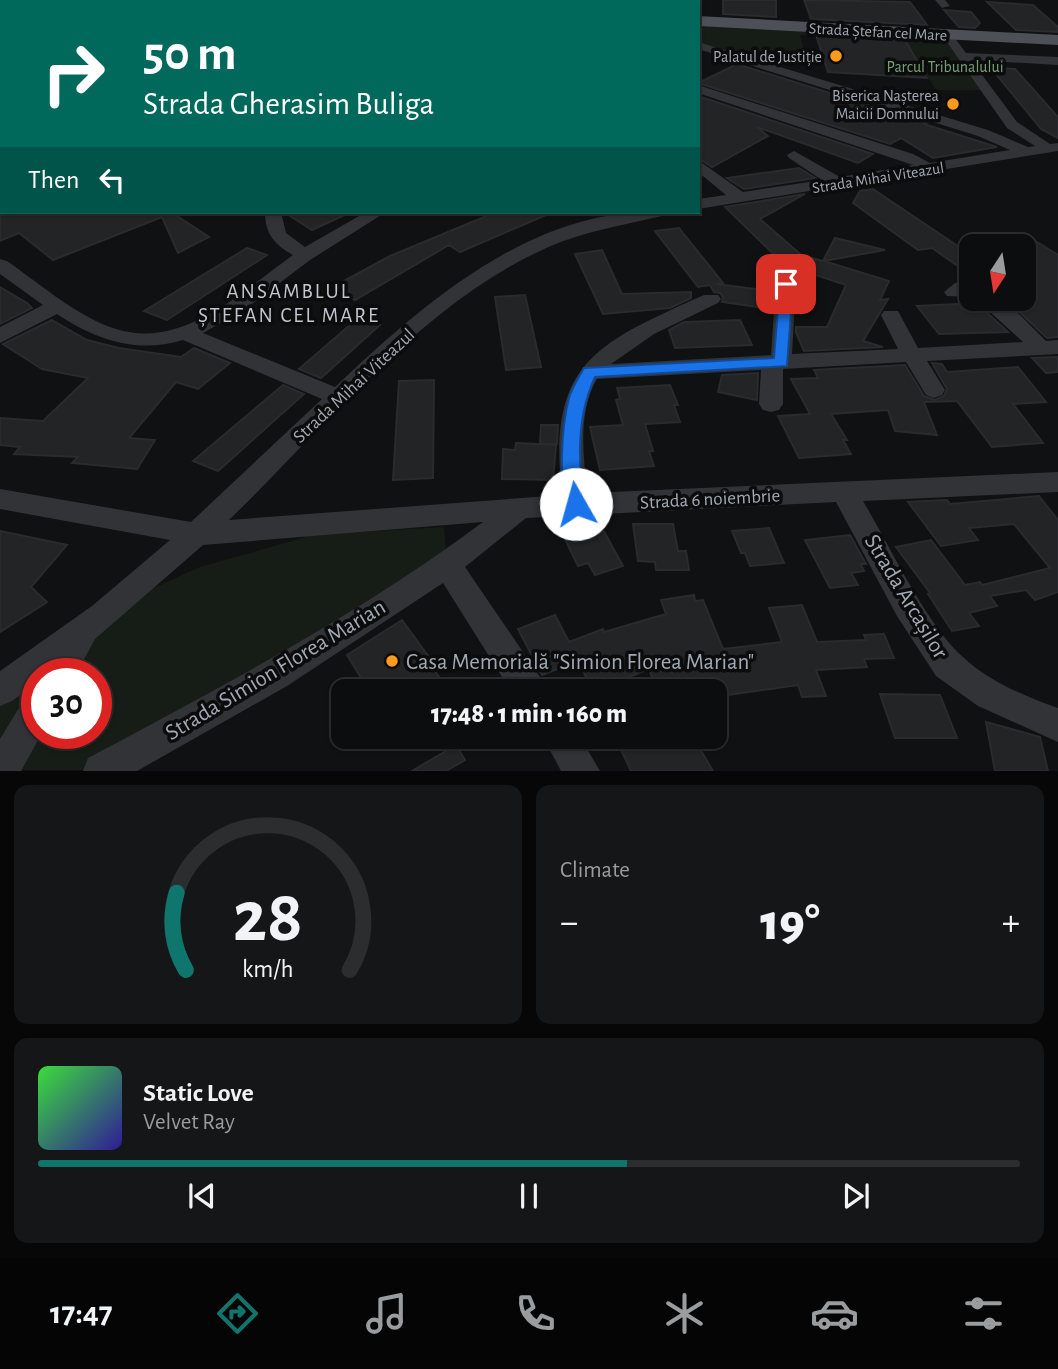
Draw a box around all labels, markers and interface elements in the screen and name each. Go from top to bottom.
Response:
street label: Strada Ștefan cel Mare [808,20,947,46]
icon: right [28,28,119,119]
text: 50 m [143,30,237,79]
marker: Palatul de Justiție [828,48,844,64]
place label: Palatul de Justiție [713,49,822,67]
park label: Parcul Tribunalului [886,59,1004,75]
text: Strada Gherasim Buliga [143,88,434,120]
place label: Biserica Nașterea Maicii Domnului [832,88,939,122]
marker: Biserica Nașterea Maicii Domnului [945,96,961,112]
street label: Strada Mihai Viteazul [811,160,945,196]
icon: left [93,161,131,199]
text: Then [28,167,79,193]
north arrow [959,234,1036,312]
map controls [959,234,1036,311]
pin [756,254,816,314]
icon: arrive [767,265,805,303]
district label: ANSAMBLUL ȘTEFAN CEL MARE [198,281,380,328]
street label: Strada Mihai Viteazul [290,325,418,447]
position arrow [539,467,613,541]
street label: Strada 6 noiembrie [640,486,781,513]
street label: Strada Arcașilor [859,531,952,664]
street label: Strada Simion Florea Marian [162,595,390,745]
place label: Casa Memorială "Simion Florea Marian" [406,651,754,674]
marker: Casa Memorială "Simion Florea Marian" [384,653,400,669]
speed limit sign: 30 [21,658,112,749]
text: 17:48 · 1 min · 160 m [431,701,627,727]
text: Climate [560,859,630,882]
text: 28 [233,883,303,956]
text: 19° [760,897,820,949]
text: − [560,904,578,942]
text: + [1002,904,1020,942]
text: km/h [242,957,294,982]
text: Static Love [143,1080,254,1106]
text: Velvet Ray [143,1111,235,1134]
icon: previous [183,1177,221,1215]
icon: pause [510,1177,548,1215]
icon: next [837,1177,875,1215]
icon: directions [213,1289,262,1338]
icon: music [362,1289,411,1338]
icon: phone [511,1289,560,1338]
icon: climate [660,1289,709,1338]
icon: car [810,1289,859,1338]
icon: filters [959,1289,1008,1338]
text: 17:47 [50,1297,113,1329]

